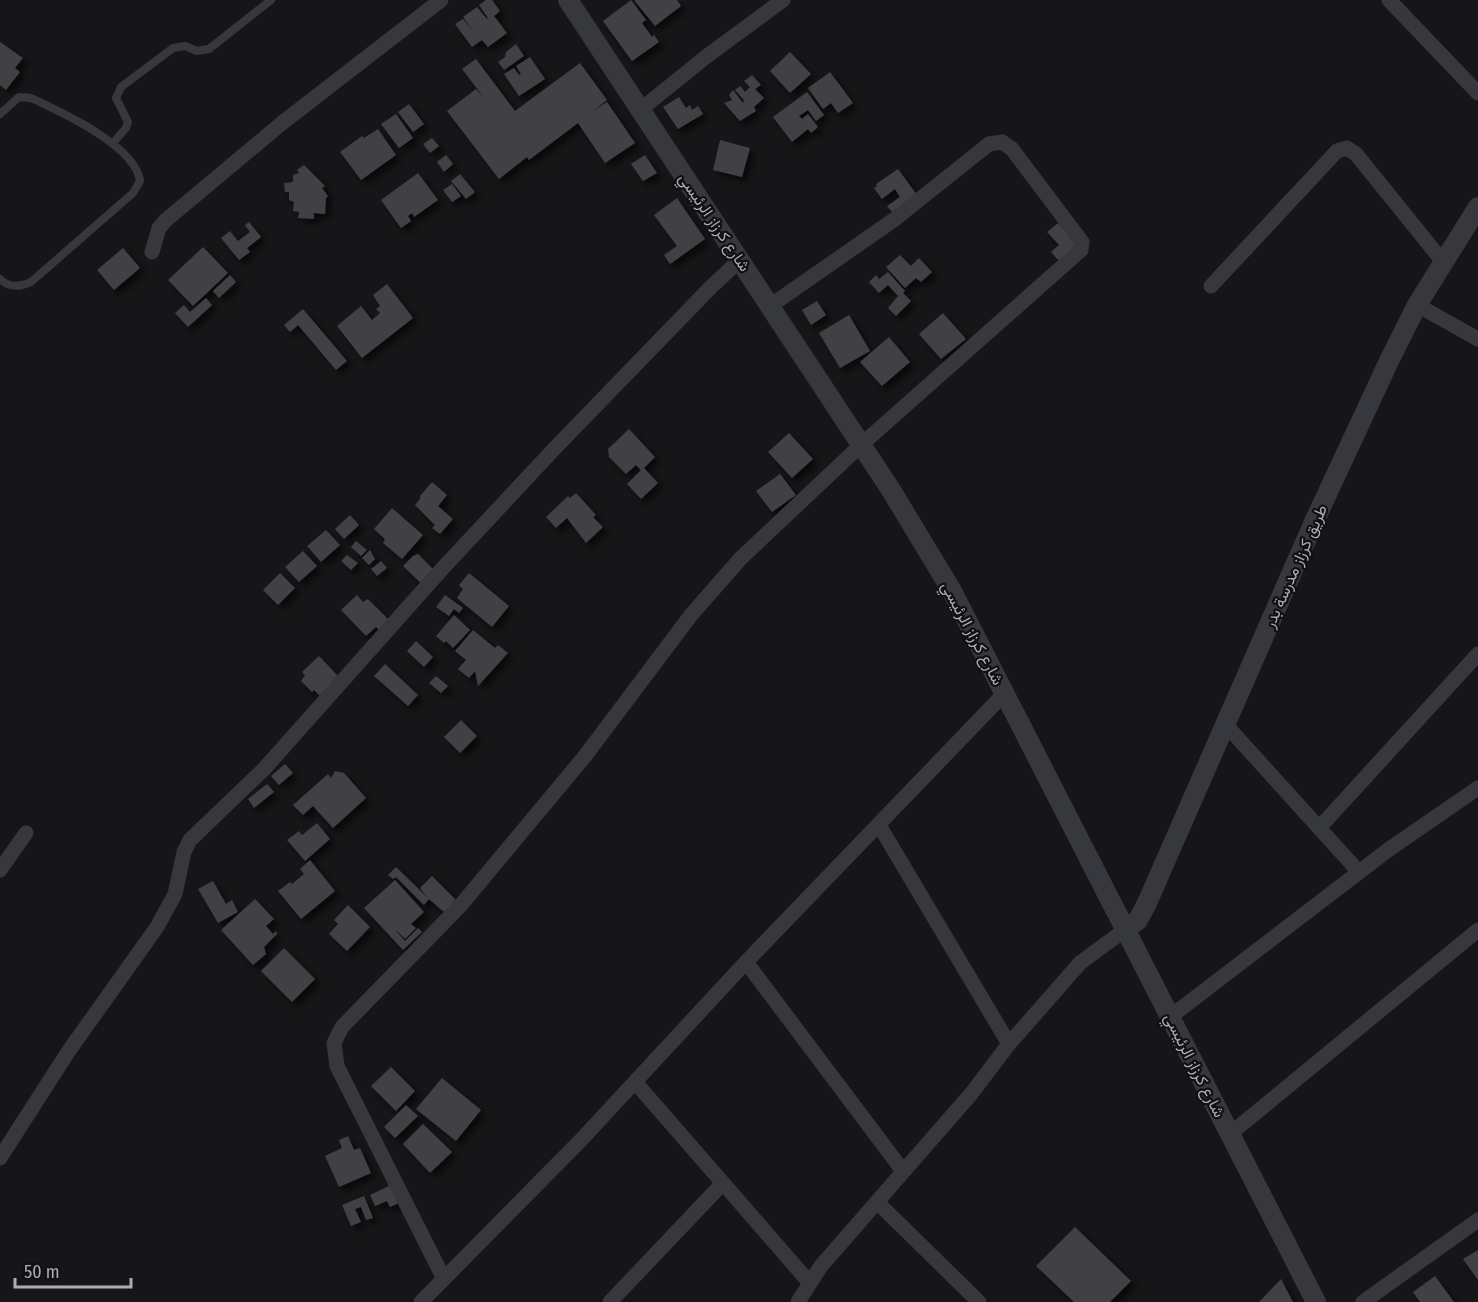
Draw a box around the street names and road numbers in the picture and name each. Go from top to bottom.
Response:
street label: شارع كرزاز الرئيسي [671,170,754,277]
street label: طريق كرزاز مدرسة بدر [1259,502,1332,632]
street label: شارع كرزاز الرئيسي [934,578,1008,690]
street label: شارع كرزاز الرئيسي [1157,1010,1229,1122]

